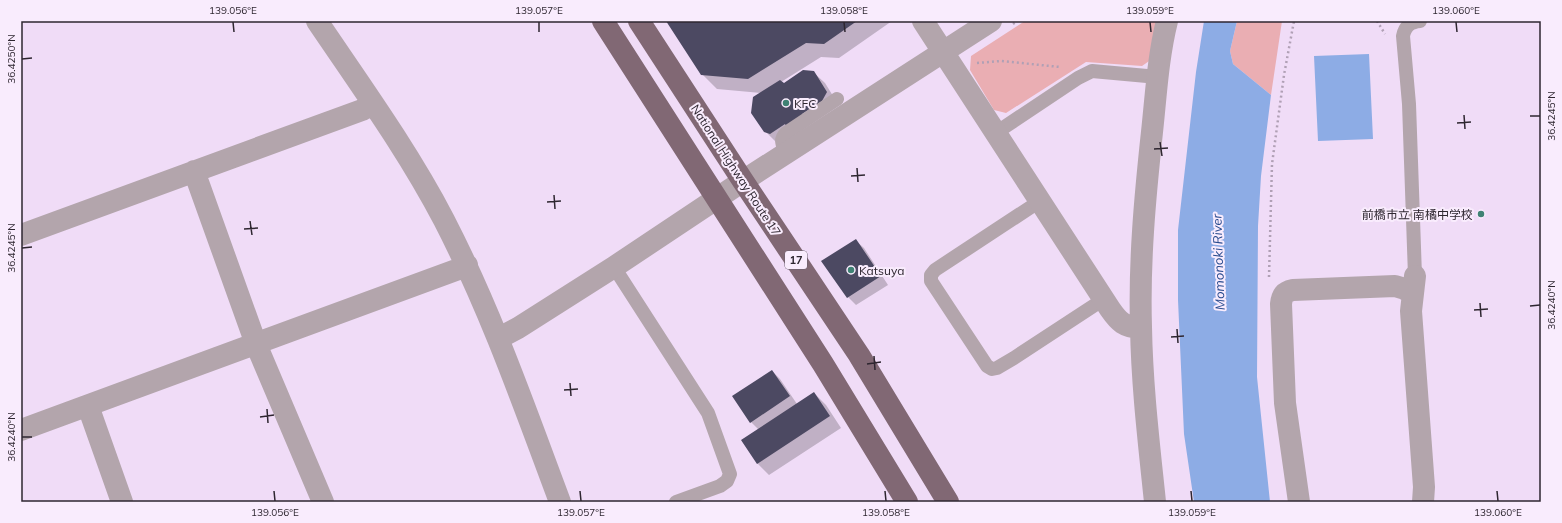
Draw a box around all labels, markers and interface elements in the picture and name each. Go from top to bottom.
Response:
text: 139.056°E [209,4,257,17]
text: 139.057°E [515,4,563,17]
text: 139.058°E [820,4,868,17]
text: 139.059°E [1126,4,1174,17]
text: 139.060°E [1432,4,1480,17]
text: 36.4250°N [5,34,18,84]
text: 36.4245°N [1545,91,1558,141]
place label: KFC [794,96,816,111]
marker: KFC [781,98,791,108]
street label: National Highway Route 17 [688,101,784,239]
place label: 前橋市立 南橘中学校 [1362,207,1473,222]
marker: 前橋市立 南橘中学校 [1476,209,1486,219]
water label: Momonoki River [1208,212,1228,310]
text: 36.4245°N [5,223,18,273]
road number: 17 [785,251,807,269]
place label: Katsuya [859,263,904,278]
marker: Katsuya [846,265,856,275]
text: 36.4240°N [1545,280,1558,330]
text: 36.4240°N [5,412,18,462]
text: 139.056°E [251,506,299,519]
text: 139.057°E [557,506,605,519]
text: 139.058°E [862,506,910,519]
text: 139.059°E [1168,506,1216,519]
text: 139.060°E [1474,506,1522,519]

